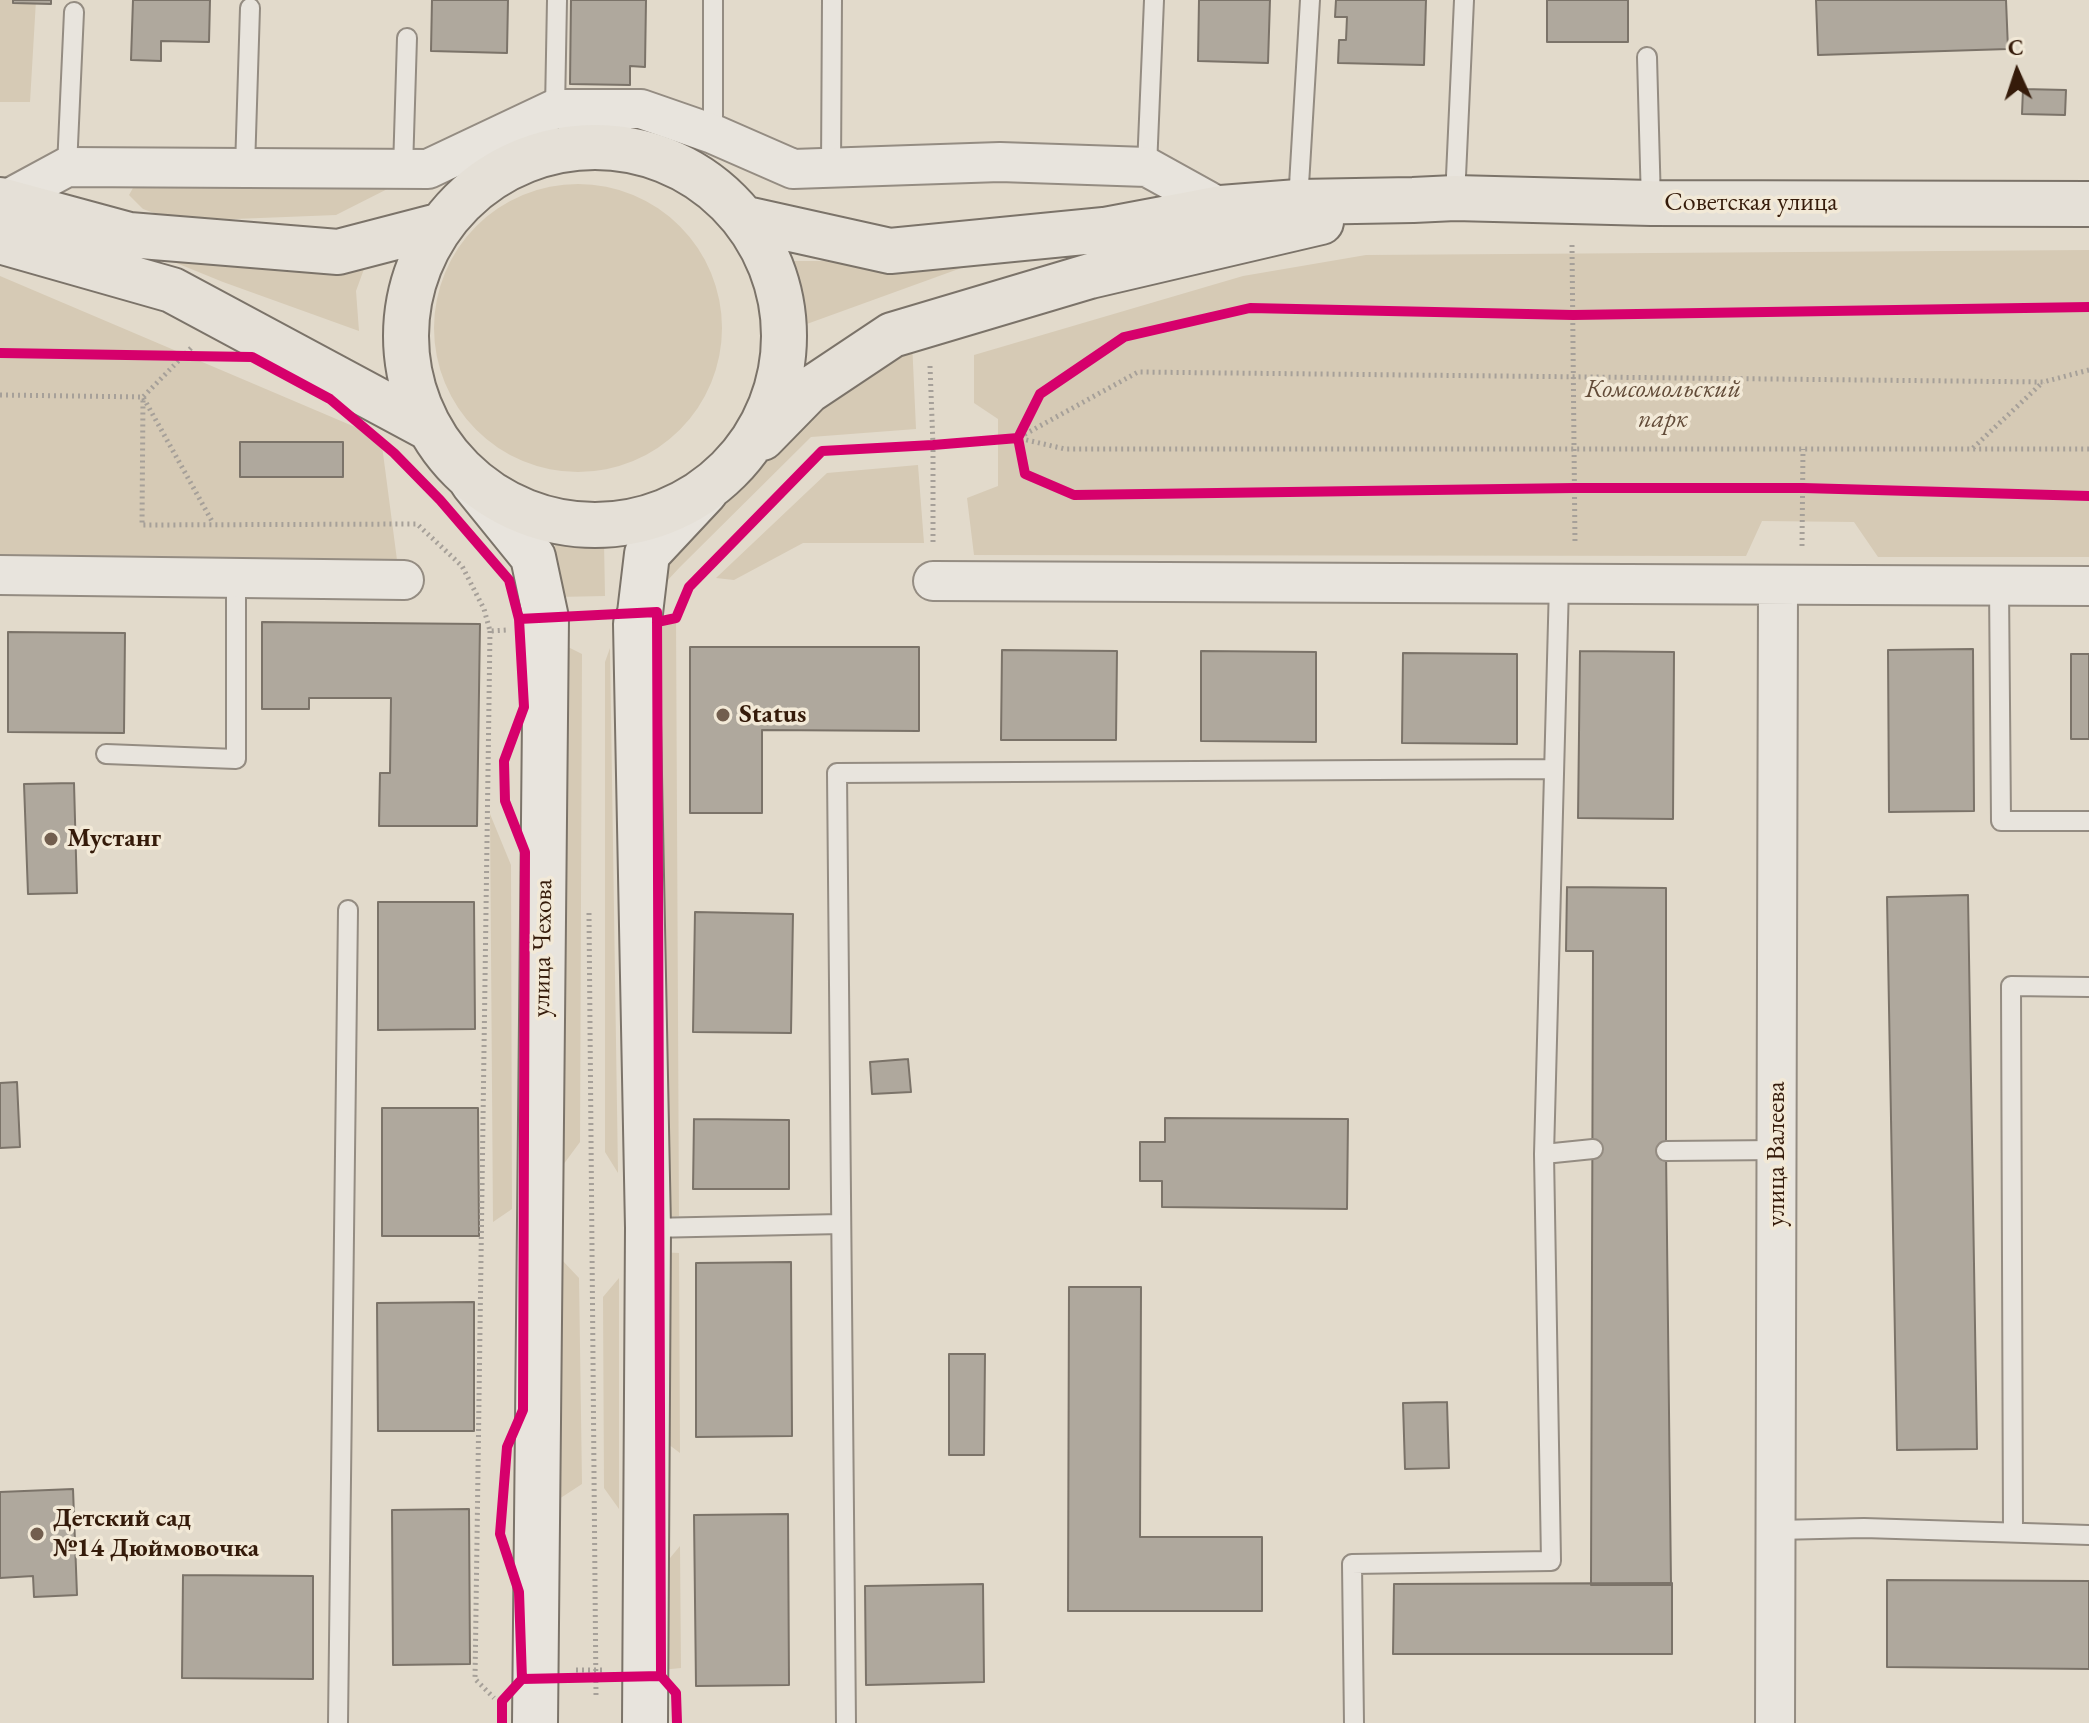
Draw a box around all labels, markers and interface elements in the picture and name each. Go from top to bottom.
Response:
north arrow [1977,32,2057,112]
text: С [2007,33,2024,62]
street label: Советская улица [1664,187,1838,219]
park label: Комсомольский парк [1585,374,1741,436]
place label: Status [739,699,806,731]
marker: Status [714,706,732,724]
place label: Мустанг [67,823,161,855]
marker: Мустанг [42,830,60,848]
street label: улица Чехова [526,879,560,1017]
street label: улица Валеева [1761,1081,1793,1227]
place label: Детский сад №14 Дюймовочка [53,1503,259,1564]
marker: Детский сад №14 Дюймовочка [28,1525,46,1543]

